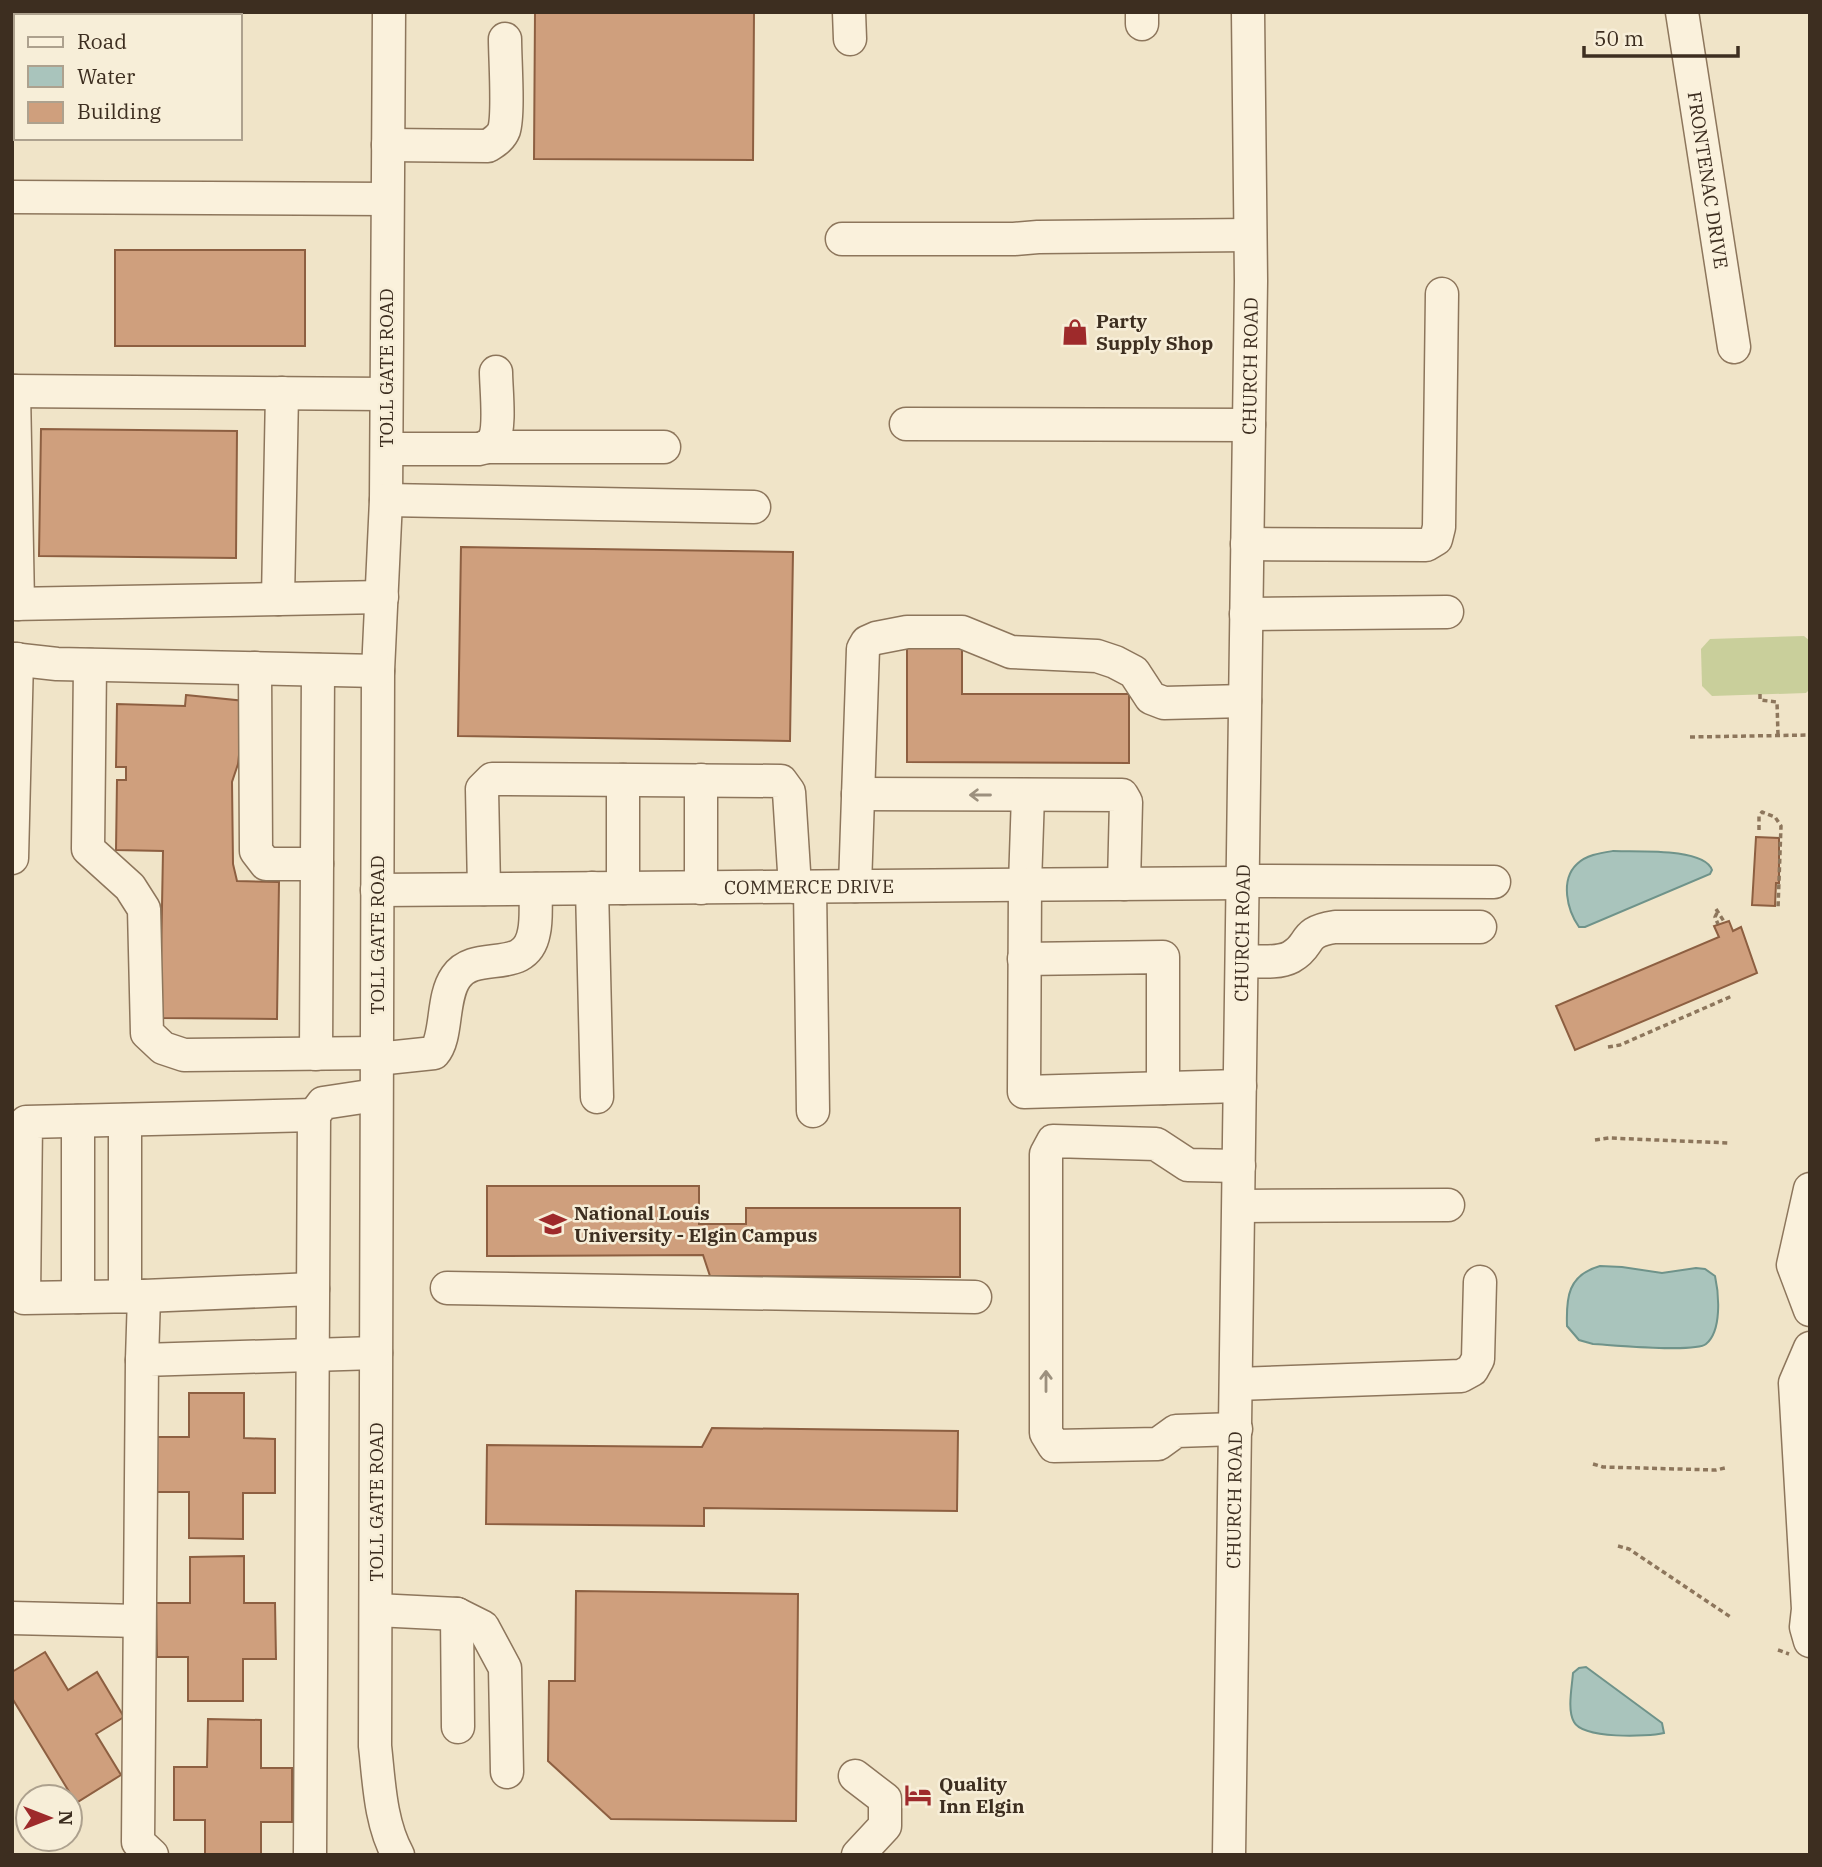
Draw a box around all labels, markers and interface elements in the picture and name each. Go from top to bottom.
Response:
legend [14,14,242,140]
scale bar [1584,14,1738,58]
text: 50 m [1594,24,1644,52]
text: Road [77,27,127,55]
text: Water [77,62,136,90]
street label: FRONTENAC DRIVE [1682,90,1734,270]
text: Building [77,97,162,125]
street label: TOLL GATE ROAD [374,288,398,448]
street label: CHURCH ROAD [1237,297,1263,435]
place label: Party Supply Shop [1096,309,1213,355]
shop icon: Party Supply Shop [1060,317,1090,347]
one-way arrow [969,788,992,802]
street label: TOLL GATE ROAD [365,855,389,1015]
street label: CHURCH ROAD [1229,864,1255,1002]
street label: COMMERCE DRIVE [724,874,894,899]
place label: National Louis University - Elgin Campus [574,1201,817,1247]
school or university icon: National Louis University - Elgin Campus [538,1209,568,1239]
one-way arrow [1039,1369,1053,1392]
street label: TOLL GATE ROAD [364,1422,388,1582]
street label: CHURCH ROAD [1221,1431,1247,1569]
place label: Quality Inn Elgin [939,1772,1025,1818]
hotel icon: Quality Inn Elgin [903,1780,933,1810]
north arrow [14,1783,84,1853]
text: N [54,1810,78,1826]

